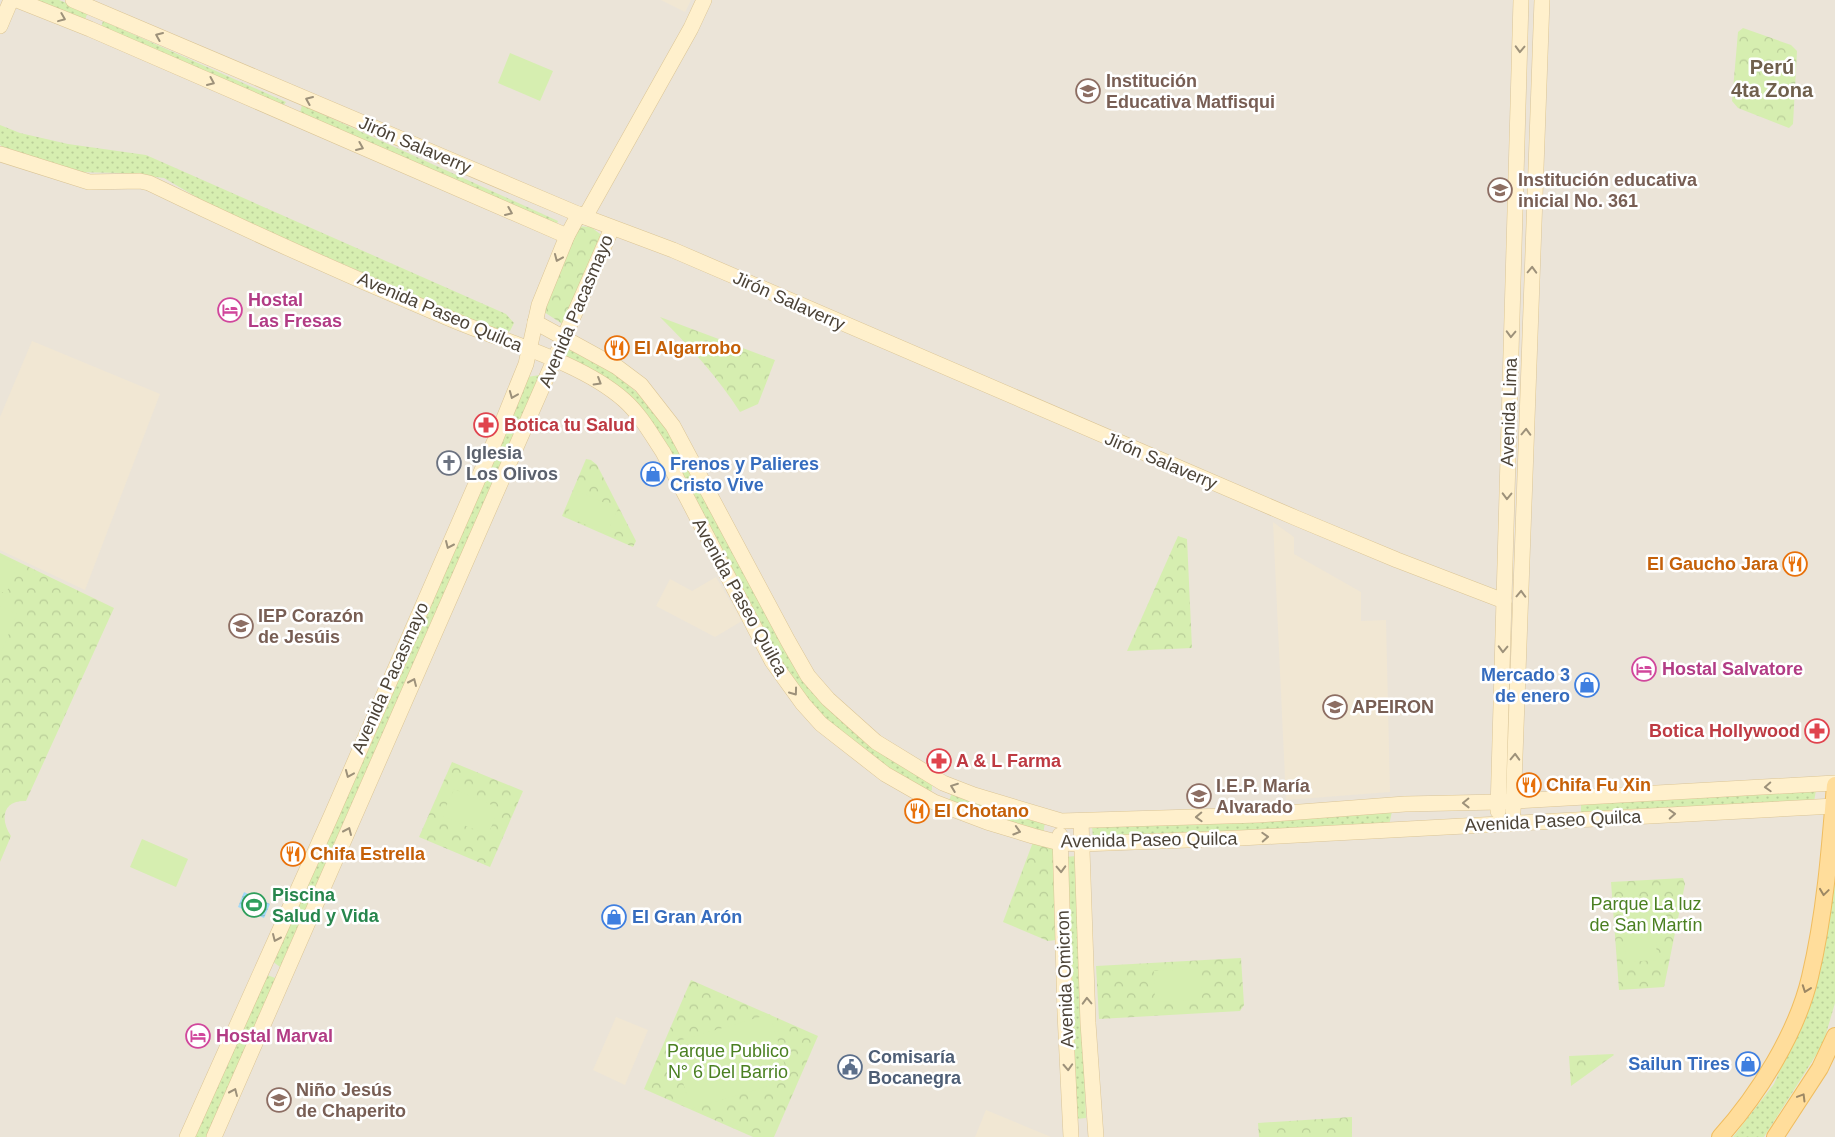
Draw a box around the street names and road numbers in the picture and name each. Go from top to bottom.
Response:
street label: Jirón Salaverry [356,112,474,178]
street label: Avenida Pacasmayo [535,232,617,390]
street label: Jirón Salaverry [730,267,848,335]
street label: Avenida Paseo Quilca [355,268,526,356]
street label: Avenida Lima [1497,356,1521,467]
street label: Jirón Salaverry [1102,428,1220,494]
street label: Avenida Paseo Quilca [688,515,792,680]
street label: Avenida Pacasmayo [348,599,432,757]
street label: Avenida Paseo Quilca [1464,806,1643,836]
street label: Avenida Paseo Quilca [1060,828,1239,852]
street label: Avenida Omicron [1053,910,1077,1048]

